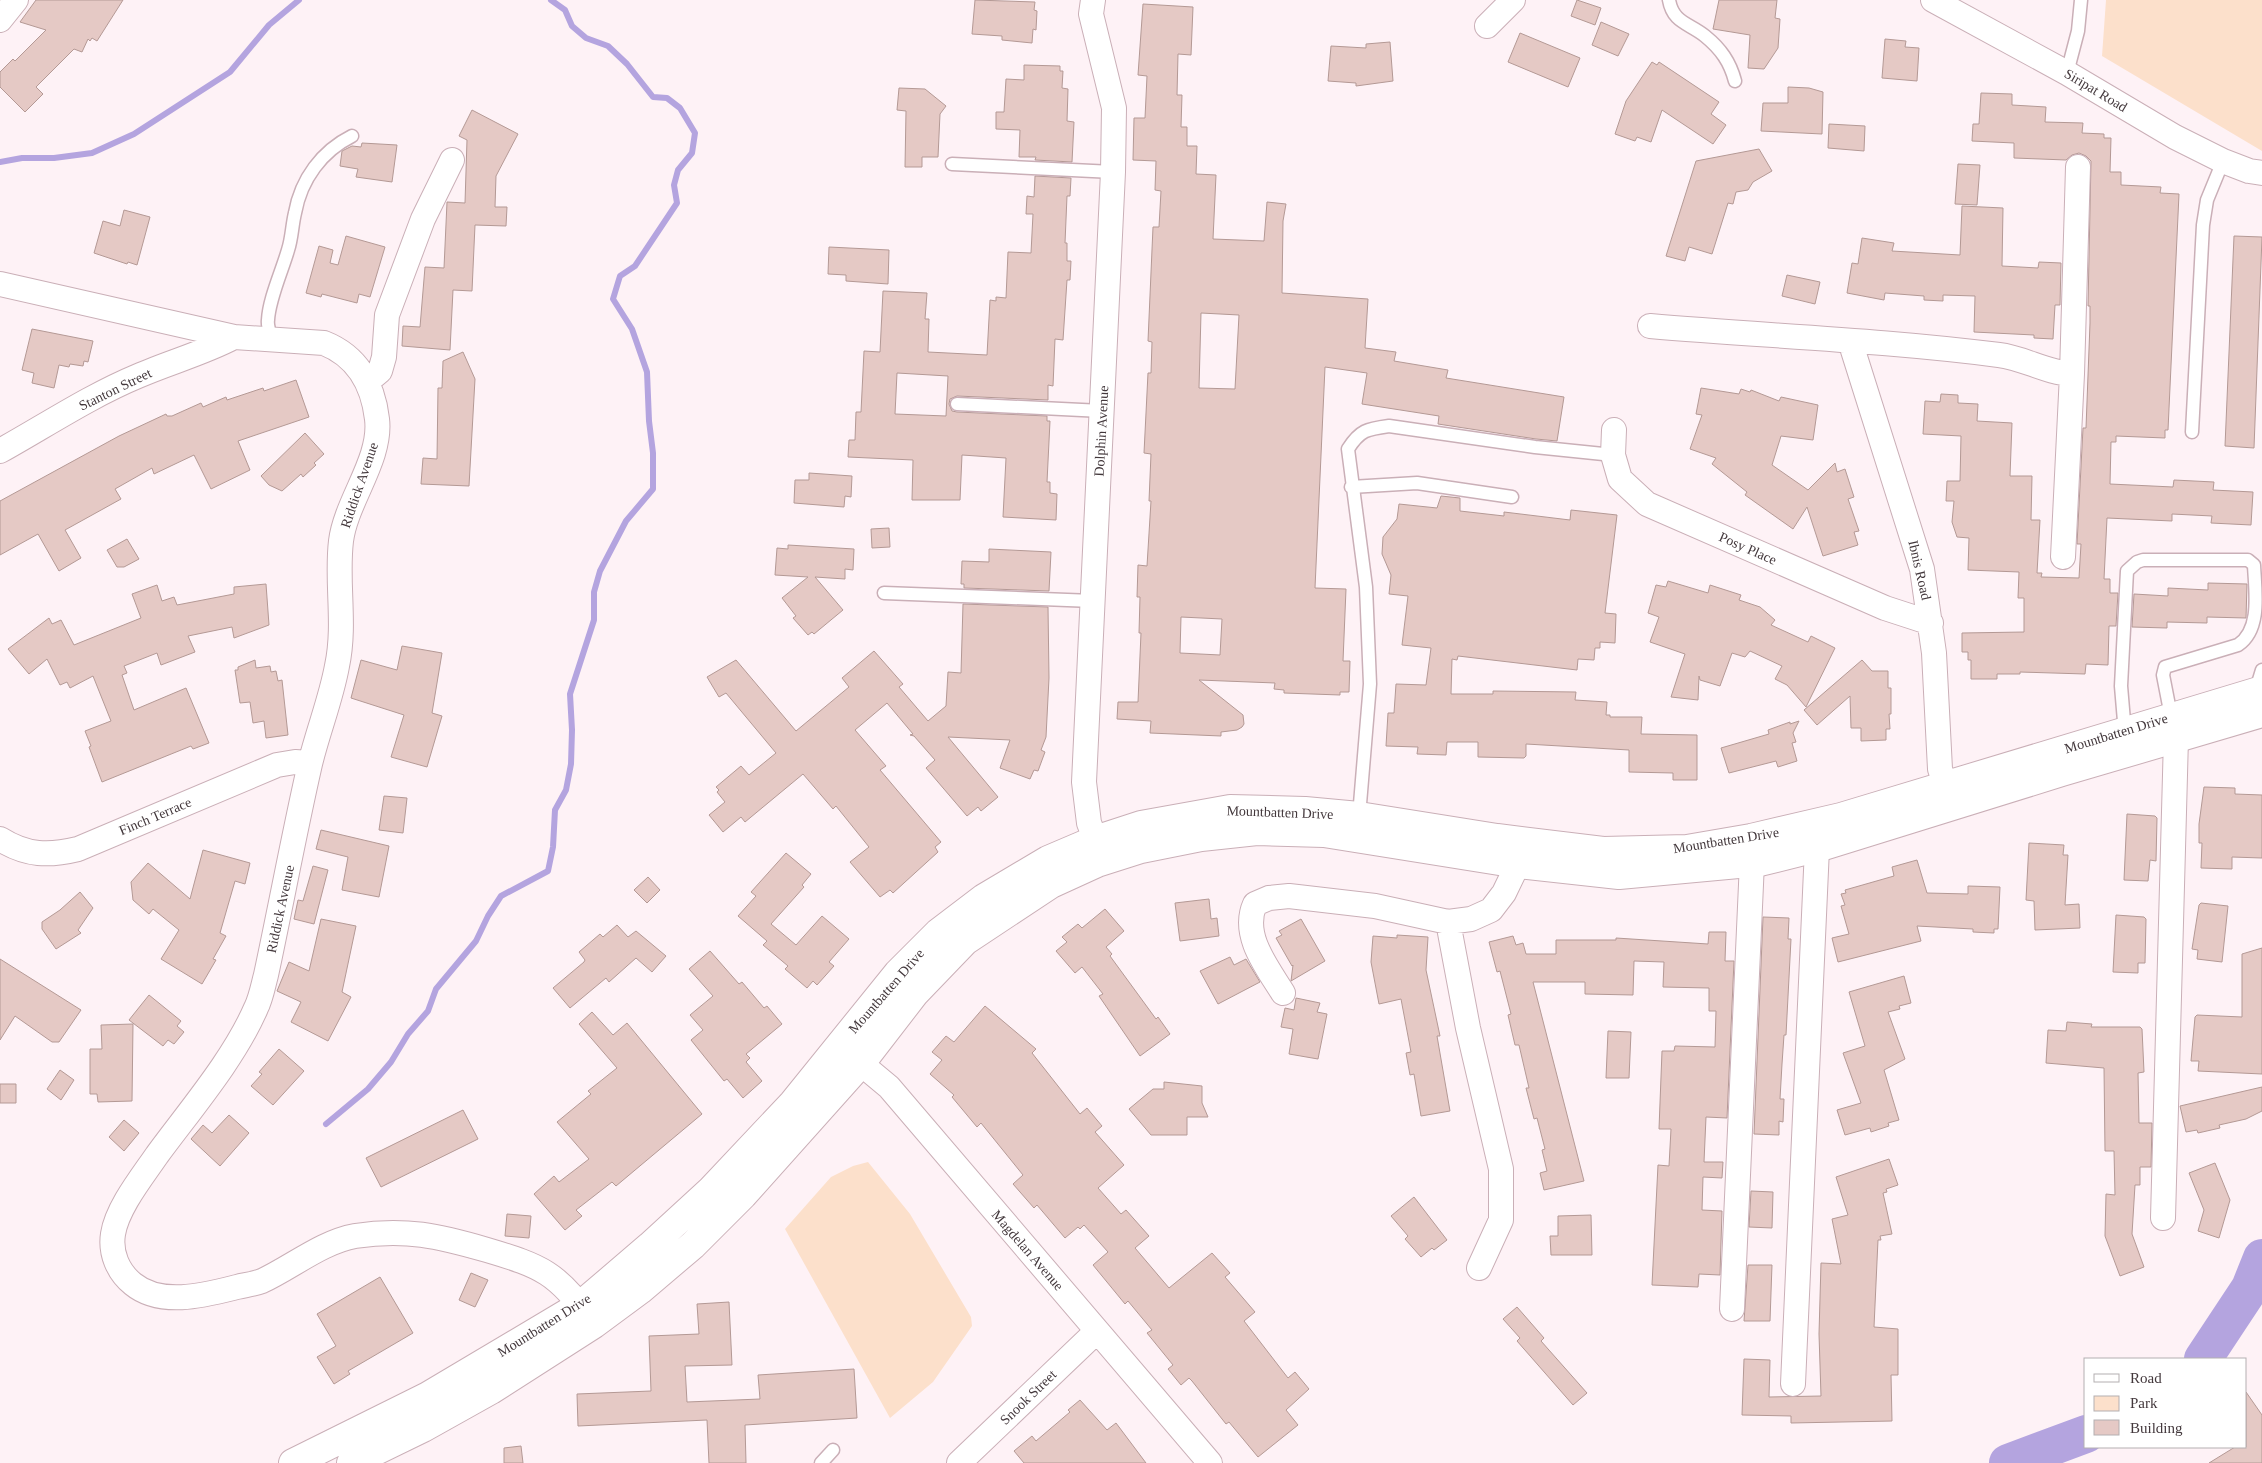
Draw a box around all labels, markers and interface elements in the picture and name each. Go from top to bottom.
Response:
street label: Siripat Road [2062,66,2130,115]
street label: Stanton Street [76,365,154,413]
street label: Dolphin Avenue [1092,385,1111,477]
street label: Riddick Avenue [338,440,381,530]
street label: Posy Place [1717,529,1779,568]
street label: Ibnis Road [1905,539,1934,602]
street label: Mountbatten Drive [2063,711,2169,756]
street label: Finch Terrace [117,795,194,838]
street label: Mountbatten Drive [1226,803,1334,822]
street label: Mountbatten Drive [1672,825,1780,856]
street label: Riddick Avenue [264,864,297,954]
street label: Mountbatten Drive [846,946,927,1037]
street label: Magdelan Avenue [989,1207,1066,1293]
street label: Mountbatten Drive [495,1291,594,1360]
legend [2084,1358,2247,1448]
street label: Snook Street [997,1367,1060,1428]
text: Road [2130,1370,2162,1386]
text: Park [2130,1395,2158,1411]
text: Building [2130,1420,2183,1436]

